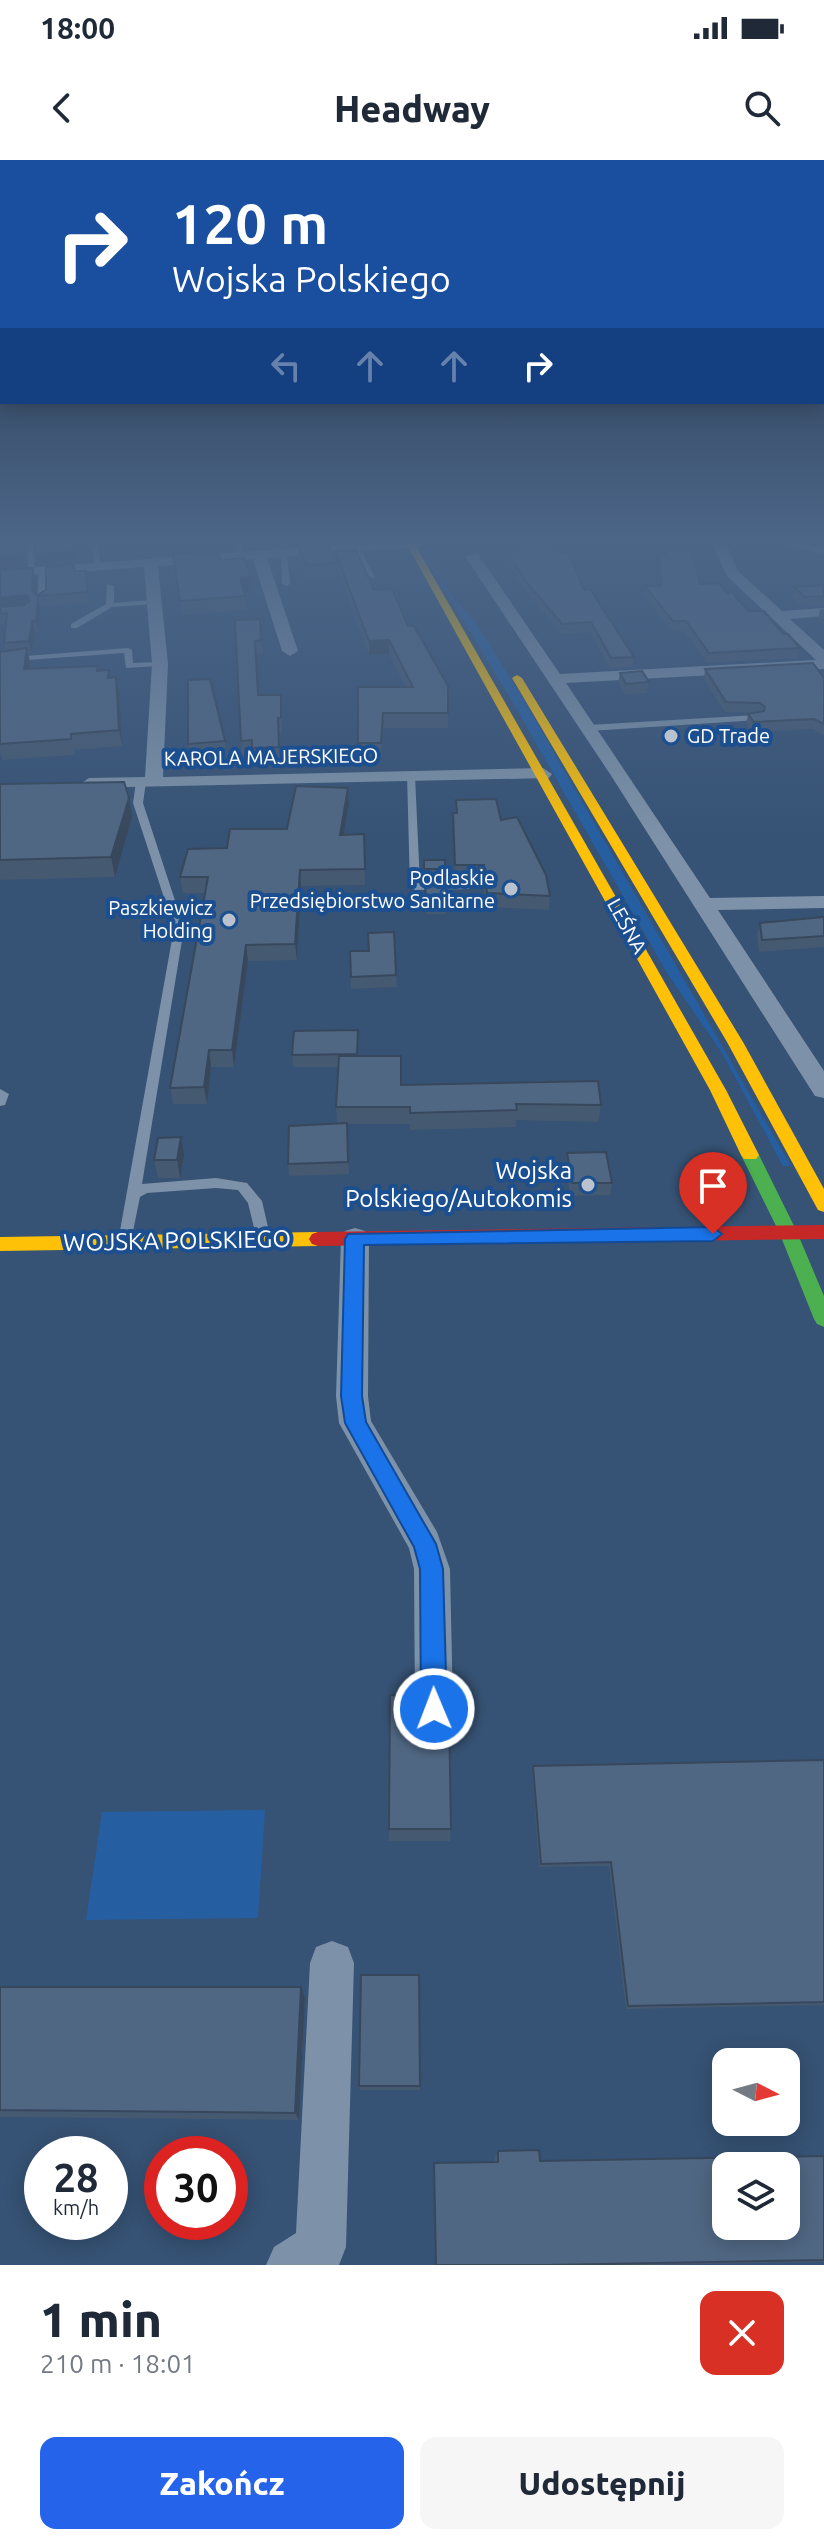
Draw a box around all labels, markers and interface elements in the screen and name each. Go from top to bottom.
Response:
text: 18:00 [40,11,115,45]
icon: back [40,86,84,130]
icon: search [740,86,784,130]
text: Headway [334,88,490,129]
icon: right [40,192,144,296]
text: 120 m [172,192,328,255]
text: Wojska Polskiego [172,258,451,299]
icon: left [264,344,308,388]
icon: ahead [348,344,392,388]
icon: ahead [432,344,476,388]
icon: right [516,344,560,388]
place label: GD Trade [687,724,770,747]
marker: GD Trade [662,727,680,745]
street label: KAROLA MAJERSKIEGO [164,743,378,770]
place label: Podlaskie Przedsiębiorstwo Sanitarne [250,866,495,912]
marker: Podlaskie Przedsiębiorstwo Sanitarne [502,880,520,898]
street label: LEŚNA [603,894,652,957]
place label: Paszkiewicz Holding [108,896,213,942]
marker: Paszkiewicz Holding [220,911,238,929]
pin [679,1152,747,1234]
place label: Wojska Polskiego/Autokomis [345,1157,572,1212]
icon: arrive [691,1164,735,1208]
marker: Wojska Polskiego/Autokomis [579,1176,597,1194]
street label: WOJSKA POLSKIEGO [63,1225,291,1256]
position arrow [392,1667,476,1751]
north arrow [712,2048,800,2136]
map controls [712,2048,800,2240]
speed limit sign: 30 [144,2136,248,2240]
button: layers [712,2152,800,2240]
text: 28 [53,2155,99,2200]
text: km/h [53,2196,99,2219]
button: close [700,2291,784,2375]
text: 1 min [40,2292,162,2346]
text: 210 m · 18:01 [40,2349,196,2378]
button: Zakończ [40,2437,404,2529]
button: Udostępnij [420,2437,784,2529]

